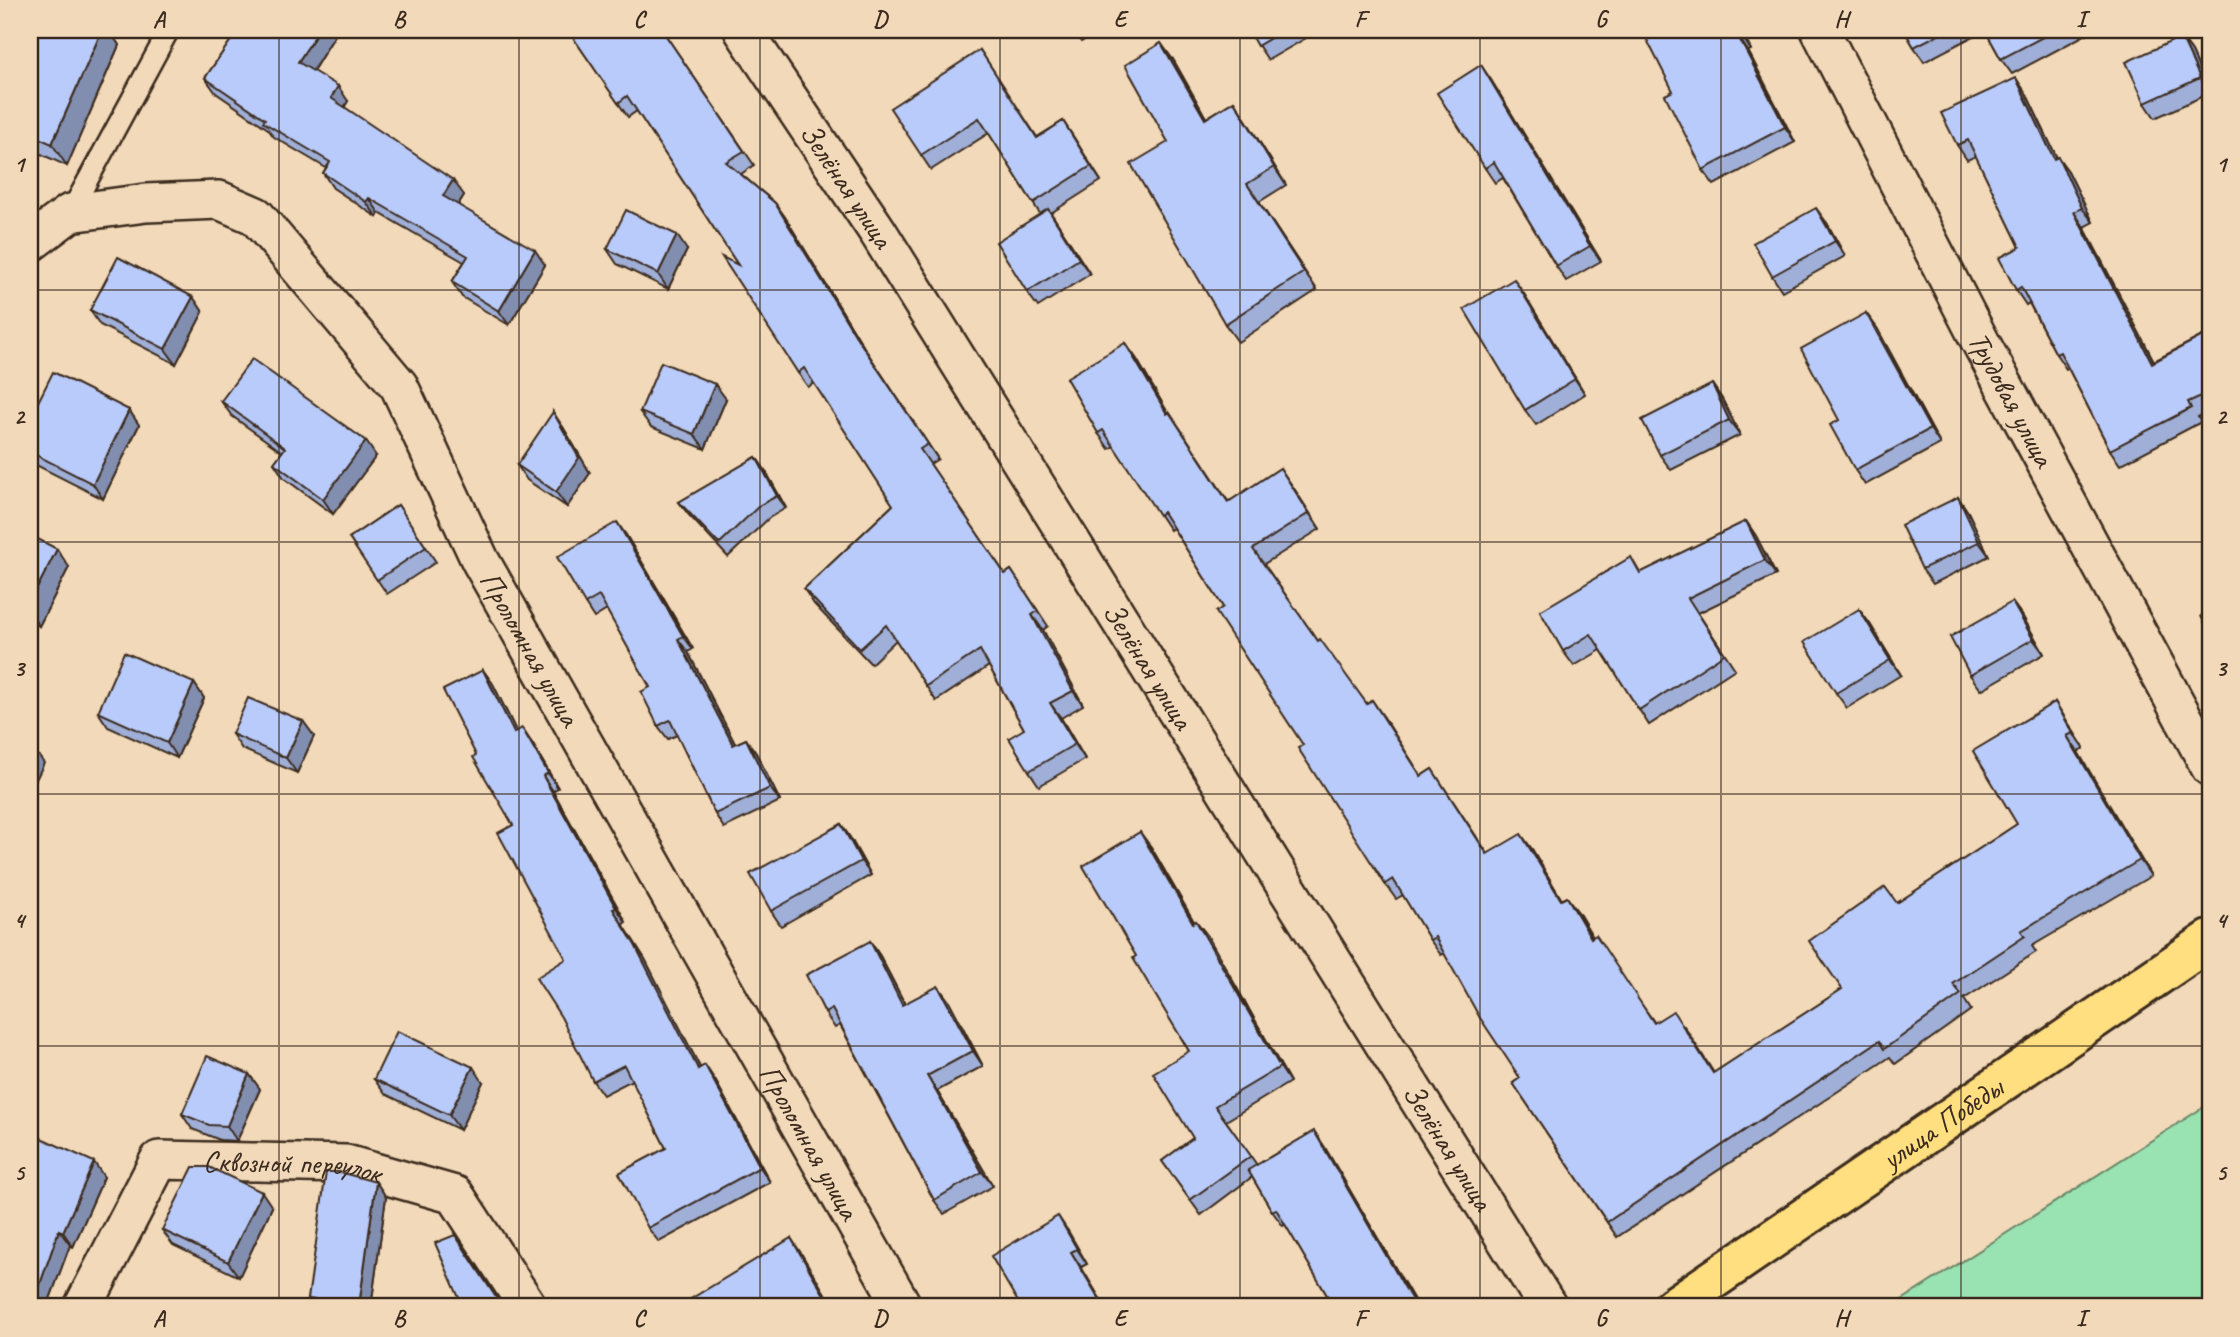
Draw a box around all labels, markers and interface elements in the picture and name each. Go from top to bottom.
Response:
text: A [153,5,167,34]
text: B [393,5,407,34]
text: C [634,5,648,34]
text: D [873,5,889,34]
text: E [1114,5,1130,34]
text: F [1355,5,1371,34]
text: G [1595,5,1610,34]
text: H [1834,5,1852,34]
text: I [2076,5,2091,34]
street label: Зелёная улица [791,116,903,257]
text: 1 [14,150,27,179]
text: 1 [2216,150,2229,179]
street label: Трудовая улица [1960,325,2064,475]
text: 2 [14,402,27,431]
text: 2 [2216,402,2229,431]
street label: Проломная улица [471,564,590,735]
street label: Зелёная улица [1094,595,1203,738]
text: 3 [14,654,27,683]
text: 3 [2216,654,2229,683]
text: 4 [14,906,27,935]
text: 4 [2216,906,2229,935]
street label: Проломная улица [751,1058,869,1228]
street label: улица Победы [1873,1067,2012,1179]
street label: Зелёная улица [1394,1076,1503,1219]
street label: Сквозной переулок [203,1142,389,1193]
text: 5 [14,1158,26,1187]
text: 5 [2216,1158,2228,1187]
text: A [153,1304,167,1333]
text: B [393,1304,407,1333]
text: C [634,1304,648,1333]
text: D [873,1304,889,1333]
text: E [1114,1304,1130,1333]
text: F [1355,1304,1371,1333]
text: G [1595,1304,1610,1333]
text: H [1834,1304,1852,1333]
text: I [2076,1304,2091,1333]

